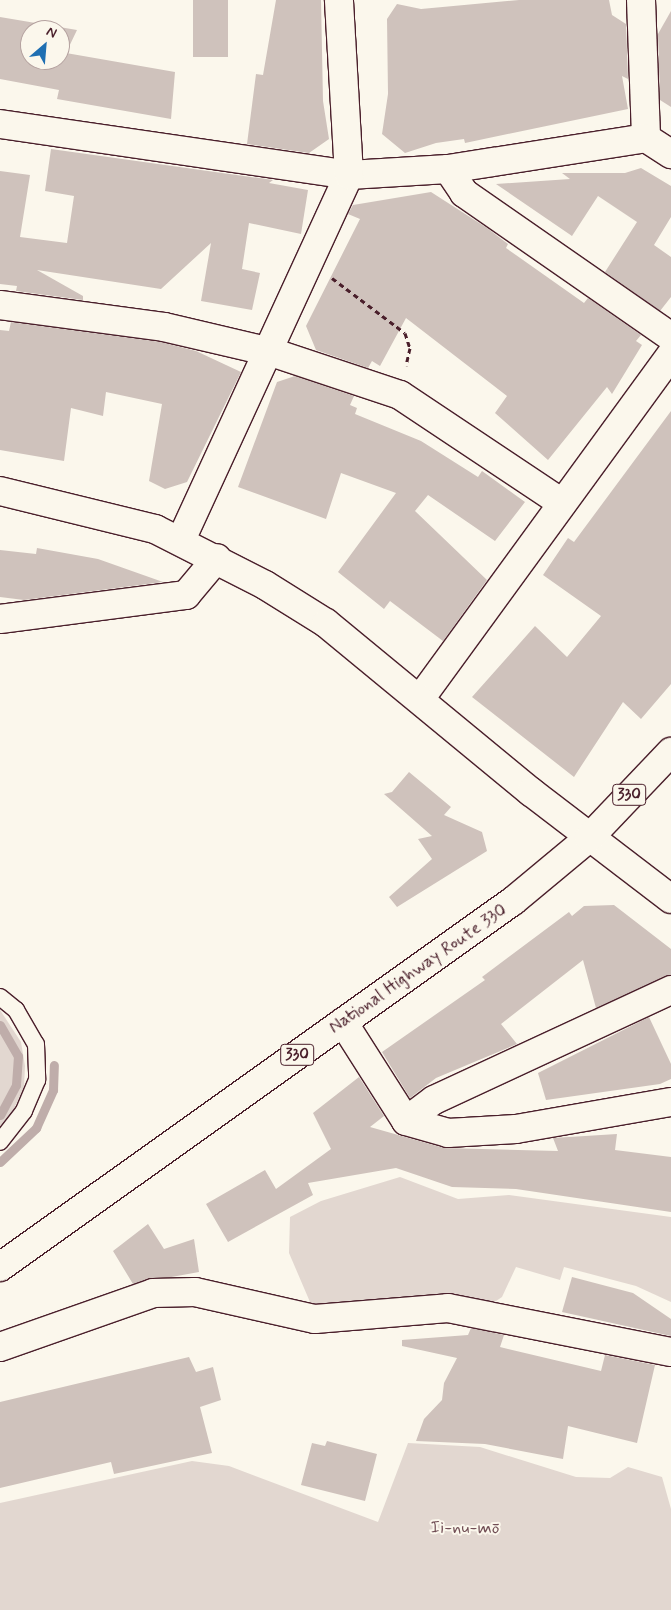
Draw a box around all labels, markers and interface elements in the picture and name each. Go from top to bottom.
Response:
north arrow [20,20,70,70]
text: N [43,22,60,43]
road number: 330 [612,782,646,808]
street label: National Highway Route 330 [328,901,508,1037]
road number: 330 [280,1042,314,1068]
park label: Ii-nu-mō [430,1517,500,1539]

